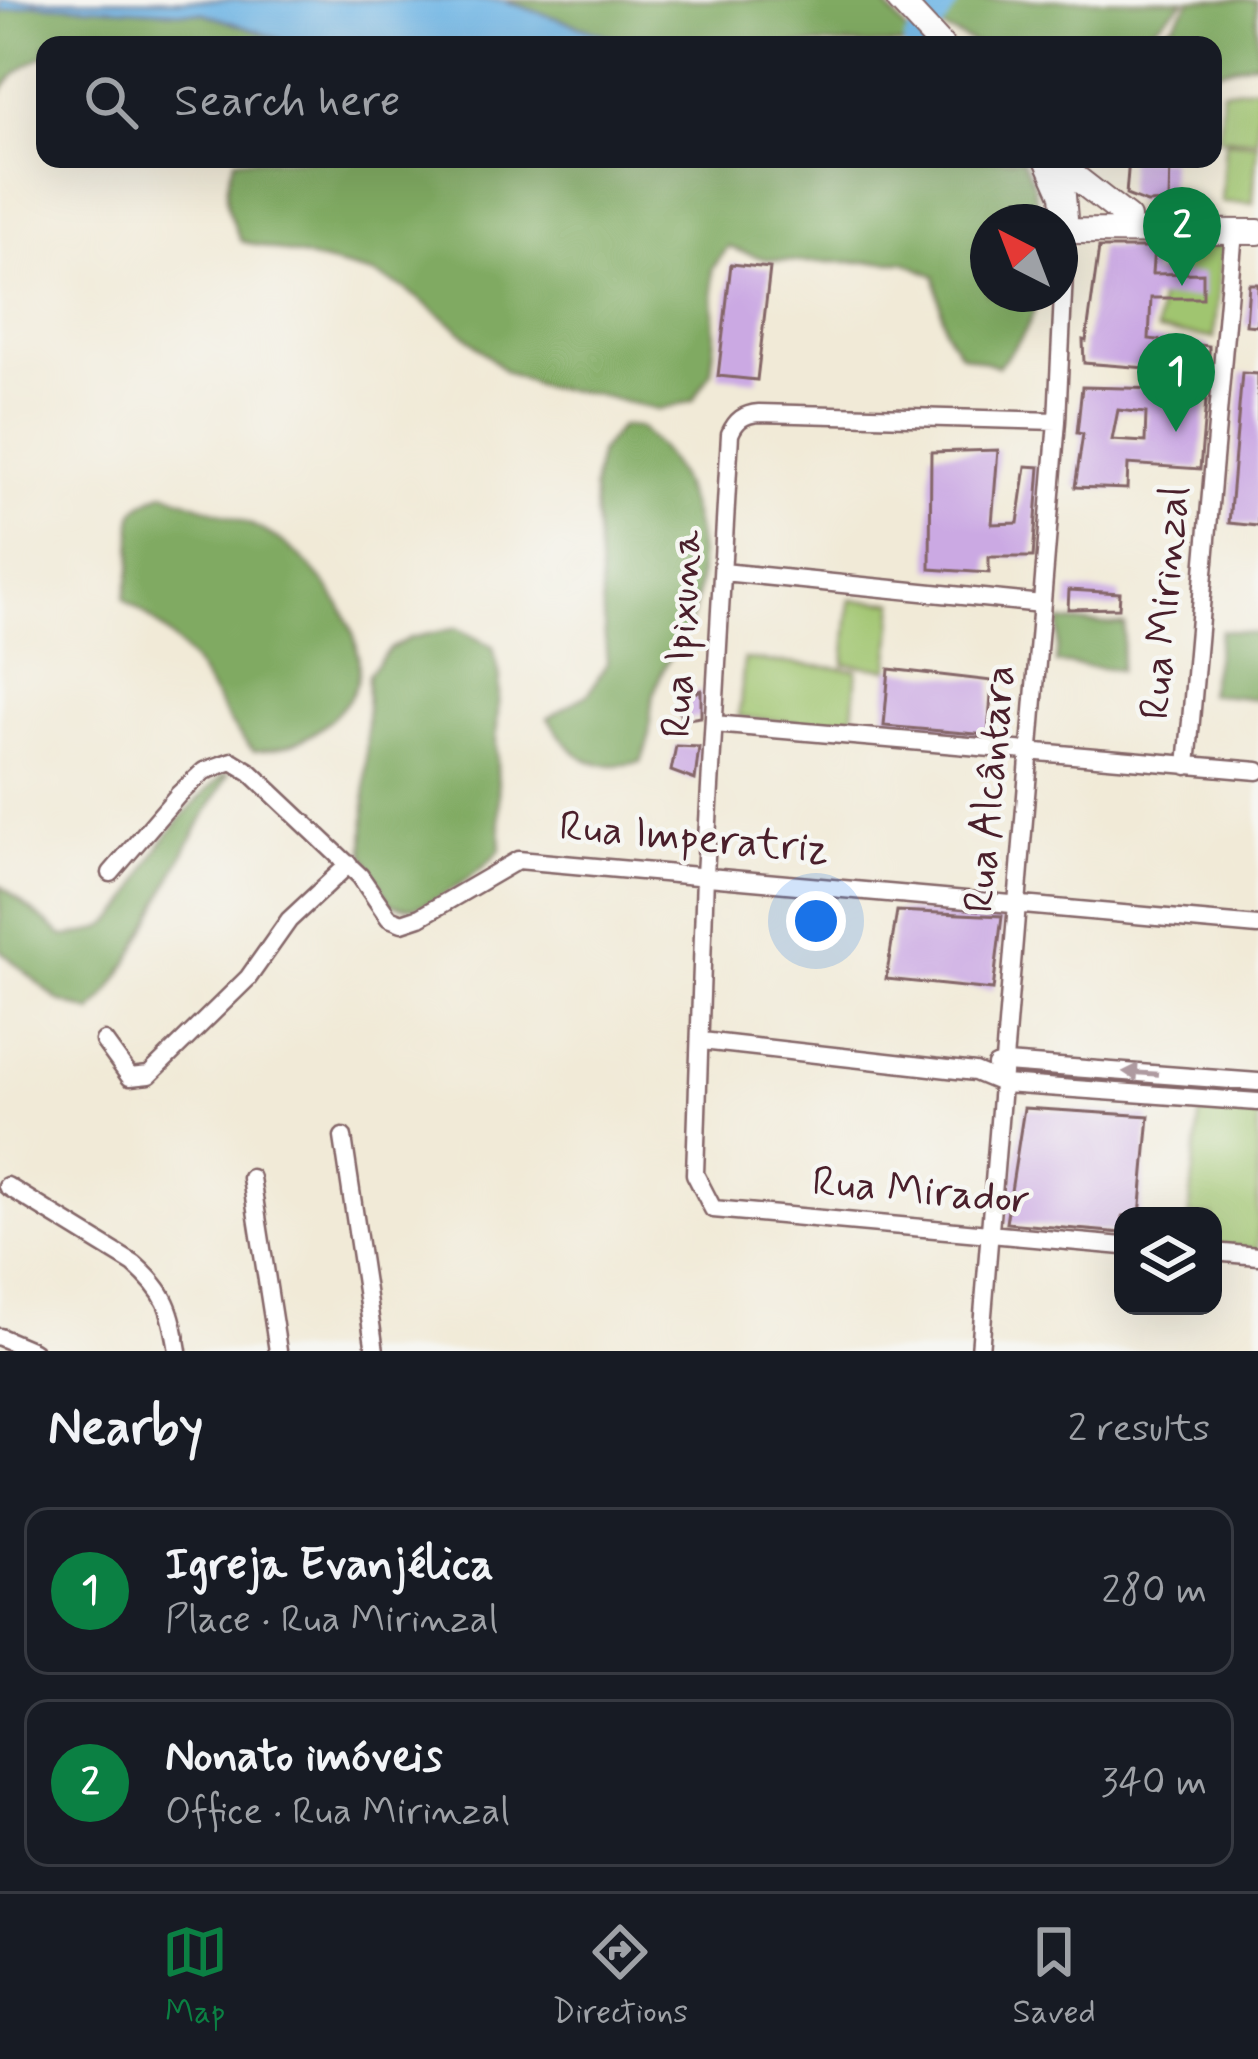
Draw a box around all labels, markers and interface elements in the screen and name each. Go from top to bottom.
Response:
search box [36,36,1222,168]
icon: search [78,69,144,135]
text: Search here [174,73,401,132]
pin: 2 [1143,187,1221,286]
north arrow [970,204,1078,312]
pin: 1 [1137,333,1215,432]
street label: Rua Mirinzal [1128,484,1204,722]
street label: Rua Ipixuna [650,528,716,739]
street label: Rua Alcântara [953,663,1029,915]
street label: Rua Imperatriz [557,800,831,878]
your location [786,891,846,951]
one-way arrow [1122,1063,1159,1082]
street label: Rua Mirador [810,1155,1032,1229]
map controls [1114,1207,1222,1315]
button: layers [1114,1207,1222,1315]
text: Nearby [48,1396,203,1462]
text: 2 results [1068,1404,1210,1455]
text: Igreja Evanjélica [165,1536,494,1595]
text: 1 [81,1566,99,1617]
text: 280 m [1102,1566,1207,1617]
text: Place · Rua Mirinzal [165,1595,498,1646]
text: Nonato imóveis [165,1728,443,1787]
text: 2 [80,1758,100,1809]
text: 340 m [1101,1758,1207,1809]
text: Office · Rua Mirinzal [165,1787,510,1838]
tab: Map [162,1919,228,2035]
tab: Directions [552,1919,688,2035]
tab: Saved [1012,1919,1096,2035]

